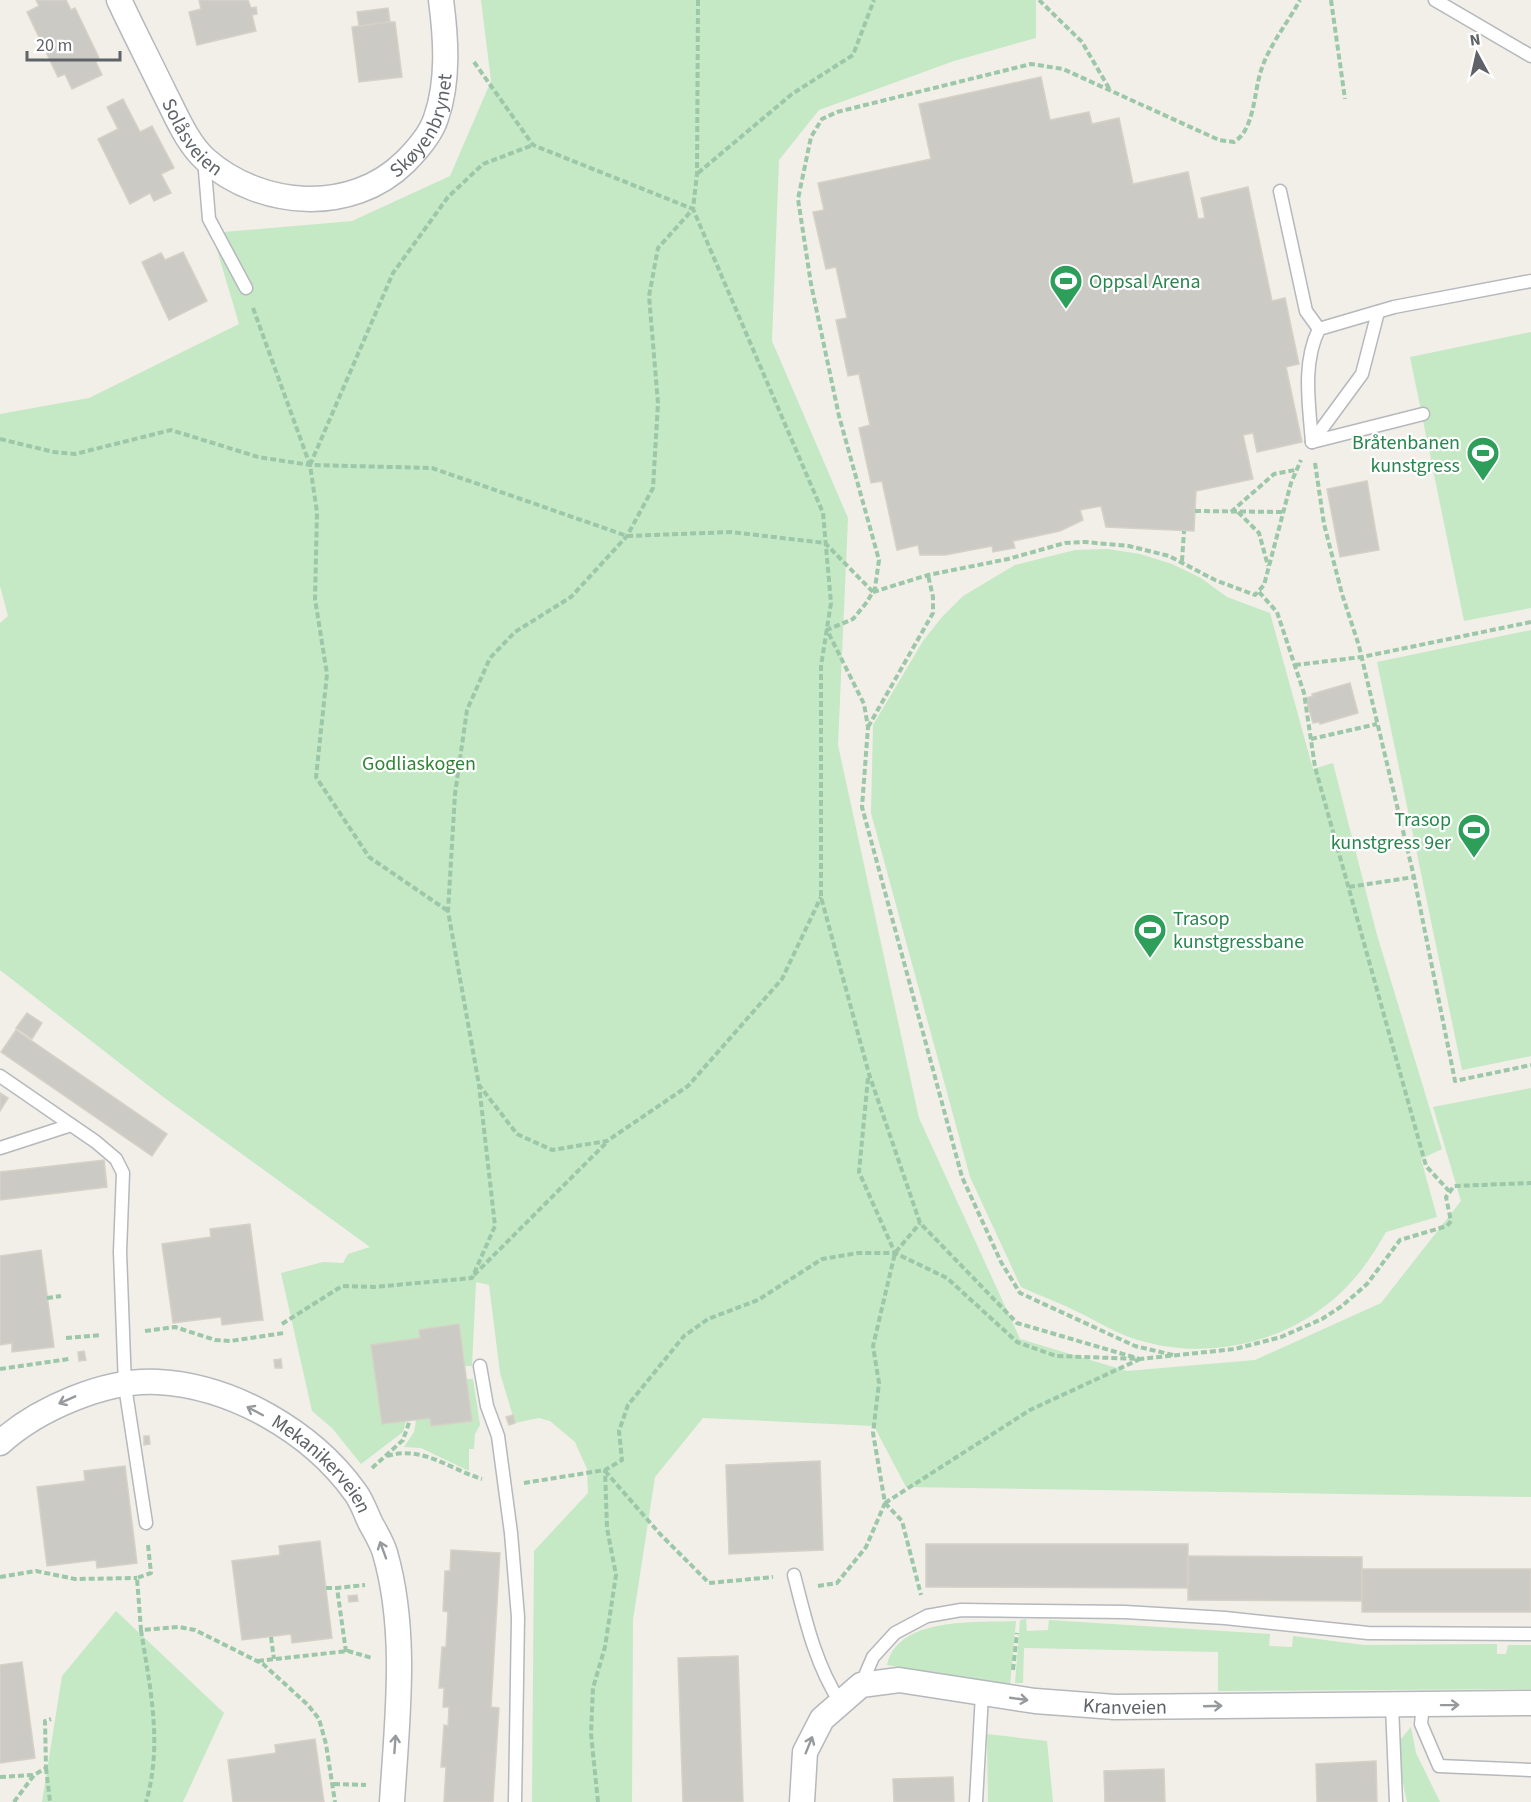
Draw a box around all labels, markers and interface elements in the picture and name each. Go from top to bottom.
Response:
scale bar [27,24,120,62]
north arrow [1447,24,1507,84]
text: N [1468,29,1482,52]
text: 20 m [36,33,72,58]
street label: Skøyenbrynet [384,72,460,185]
street label: Solåsveien [154,94,228,183]
sports icon: Oppsal Arena [1048,263,1084,310]
place label: Oppsal Arena [1089,268,1201,296]
place label: Bråtenbanen kunstgress [1352,429,1460,480]
sports icon: Bråtenbanen kunstgress [1465,435,1501,482]
park label: Godliaskogen [362,750,476,778]
place label: Trasop kunstgress 9er [1331,806,1451,857]
sports icon: Trasop kunstgress 9er [1456,812,1492,859]
place label: Trasop kunstgressbane [1173,905,1304,956]
sports icon: Trasop kunstgressbane [1132,912,1168,959]
one-way arrow [59,1395,77,1406]
one-way arrow [247,1405,265,1416]
street label: Mekanikerveien [266,1408,377,1518]
one-way arrow [376,1542,387,1560]
street label: Kranveien [1082,1692,1167,1722]
one-way arrow [1008,1694,1028,1705]
one-way arrow [1440,1699,1460,1710]
one-way arrow [1203,1700,1223,1712]
one-way arrow [390,1734,401,1754]
one-way arrow [804,1736,815,1754]

